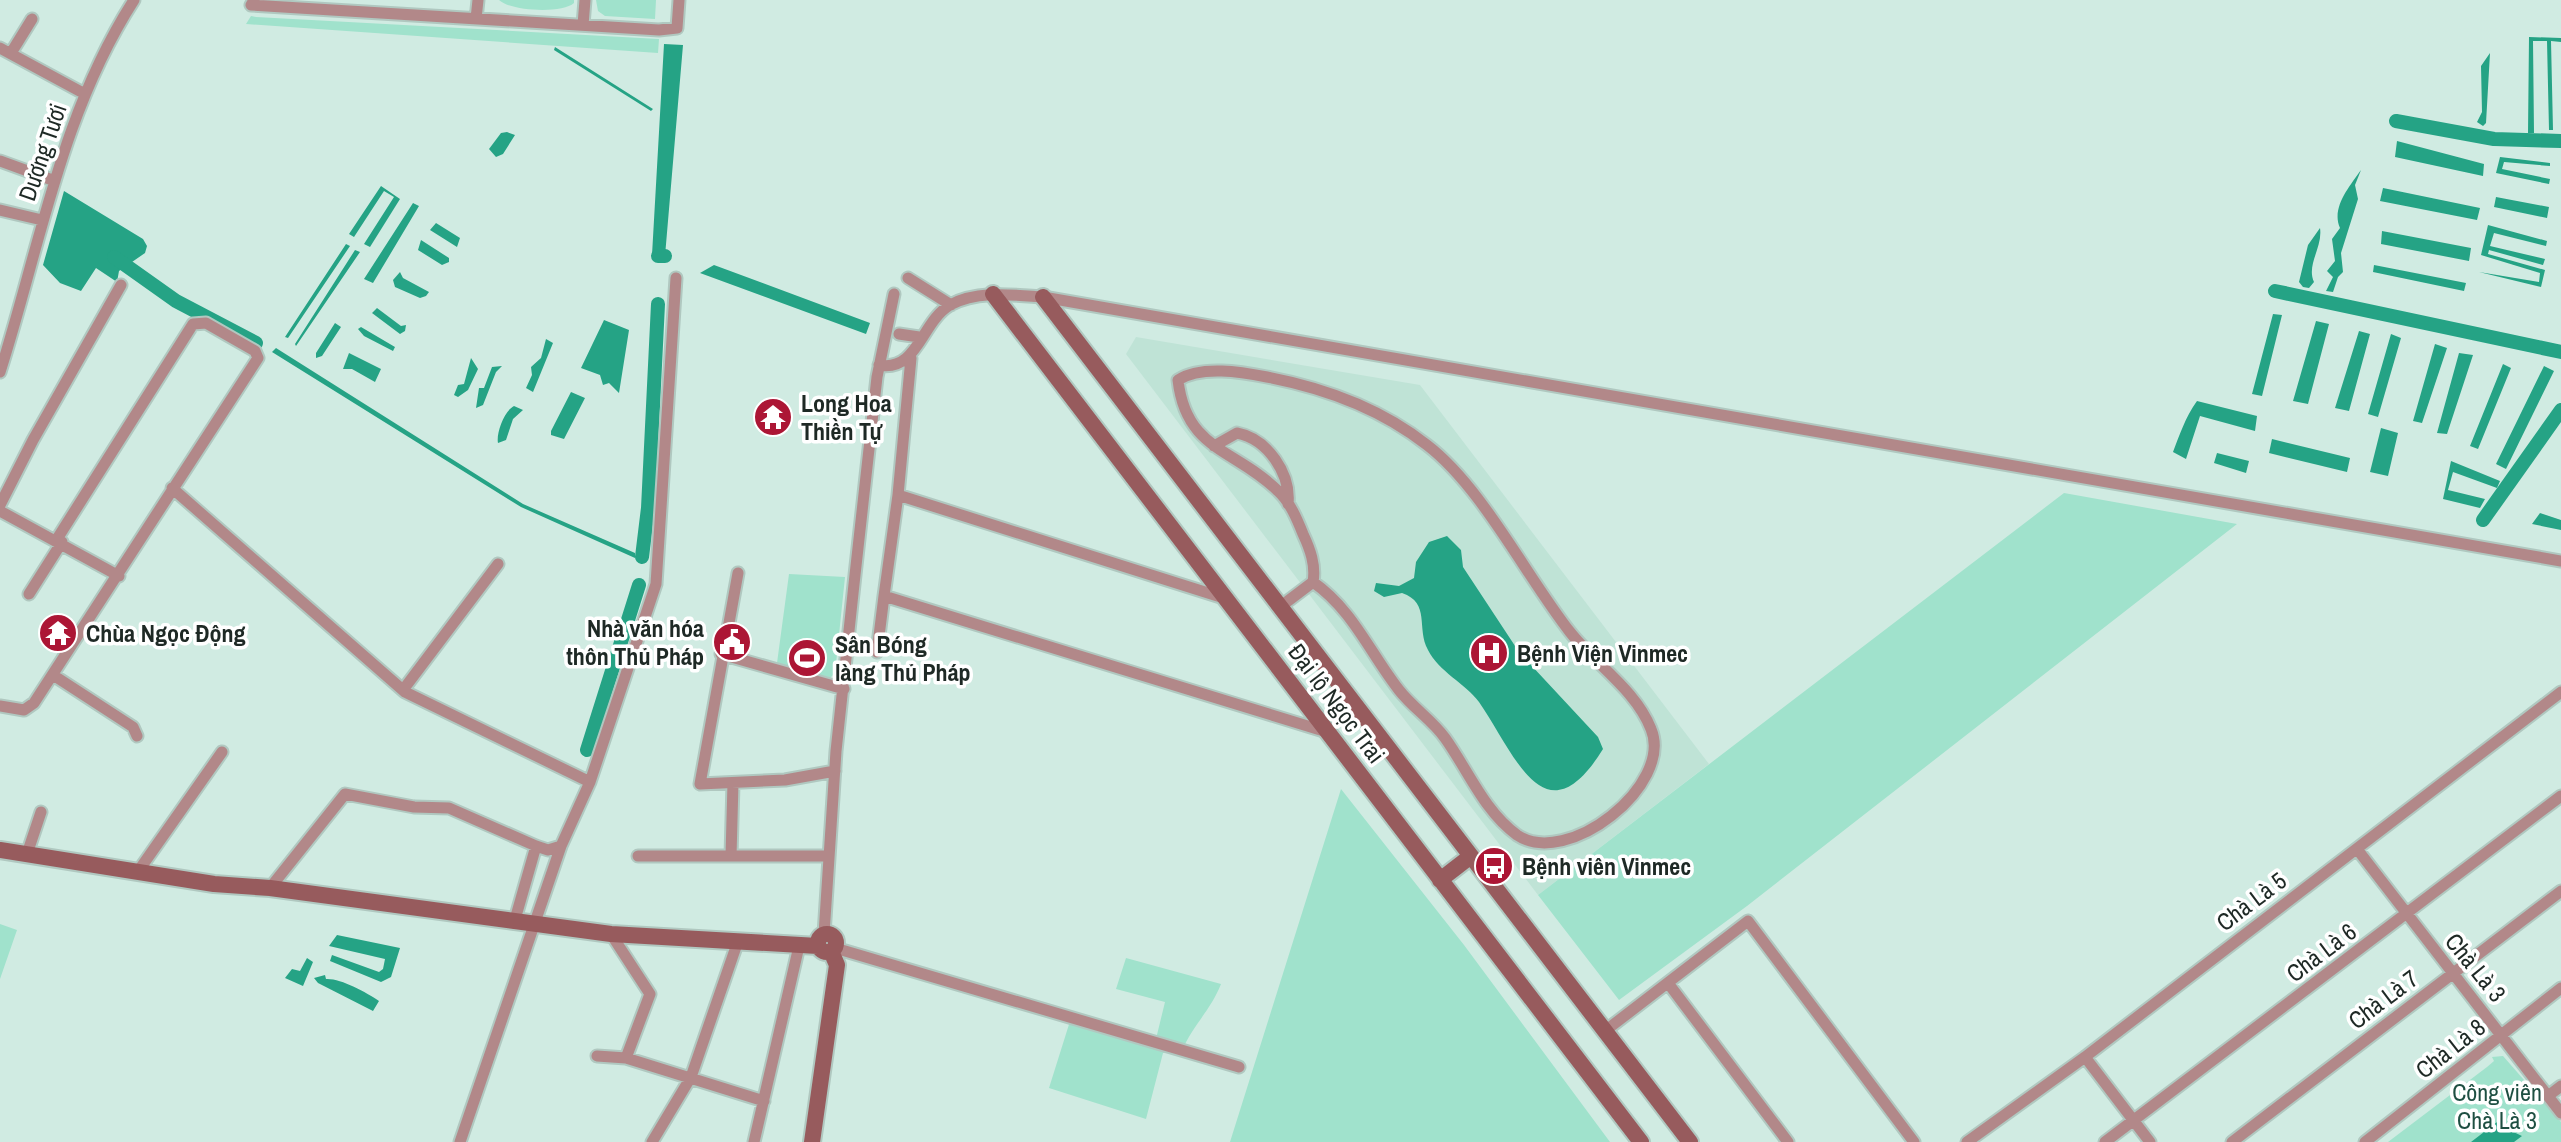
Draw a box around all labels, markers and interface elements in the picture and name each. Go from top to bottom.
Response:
street label: Dương Tươi [10,99,74,205]
place label: Long Hoa Thiền Tự [801,387,892,447]
temple icon: Long Hoa Thiền Tự [752,396,794,438]
temple icon: Chùa Ngọc Động [37,612,79,654]
place label: Nhà văn hóa thôn Thủ Pháp [566,612,704,672]
place label: Chùa Ngọc Động [86,617,246,649]
public building icon: Nhà văn hóa thôn Thủ Pháp [711,621,753,663]
place label: Sân Bóng làng Thủ Pháp [835,628,971,688]
hospital icon: Bệnh Viện Vinmec [1468,632,1510,674]
sports icon: Sân Bóng làng Thủ Pháp [786,637,828,679]
street label: Đại lộ Ngọc Trai [1281,637,1393,769]
place label: Bệnh Viện Vinmec [1517,637,1688,669]
bus stop icon: Bệnh viên Vinmec [1473,845,1515,887]
place label: Bệnh viên Vinmec [1522,850,1691,882]
street label: Chà Là 5 [2209,864,2293,938]
street label: Chà Là 6 [2279,915,2363,989]
street label: Chà Là 3 [2438,926,2514,1008]
street label: Chà Là 7 [2341,962,2425,1036]
street label: Chà Là 8 [2409,1011,2491,1085]
park label: Công viên Chà Là 3 [2452,1076,2542,1136]

